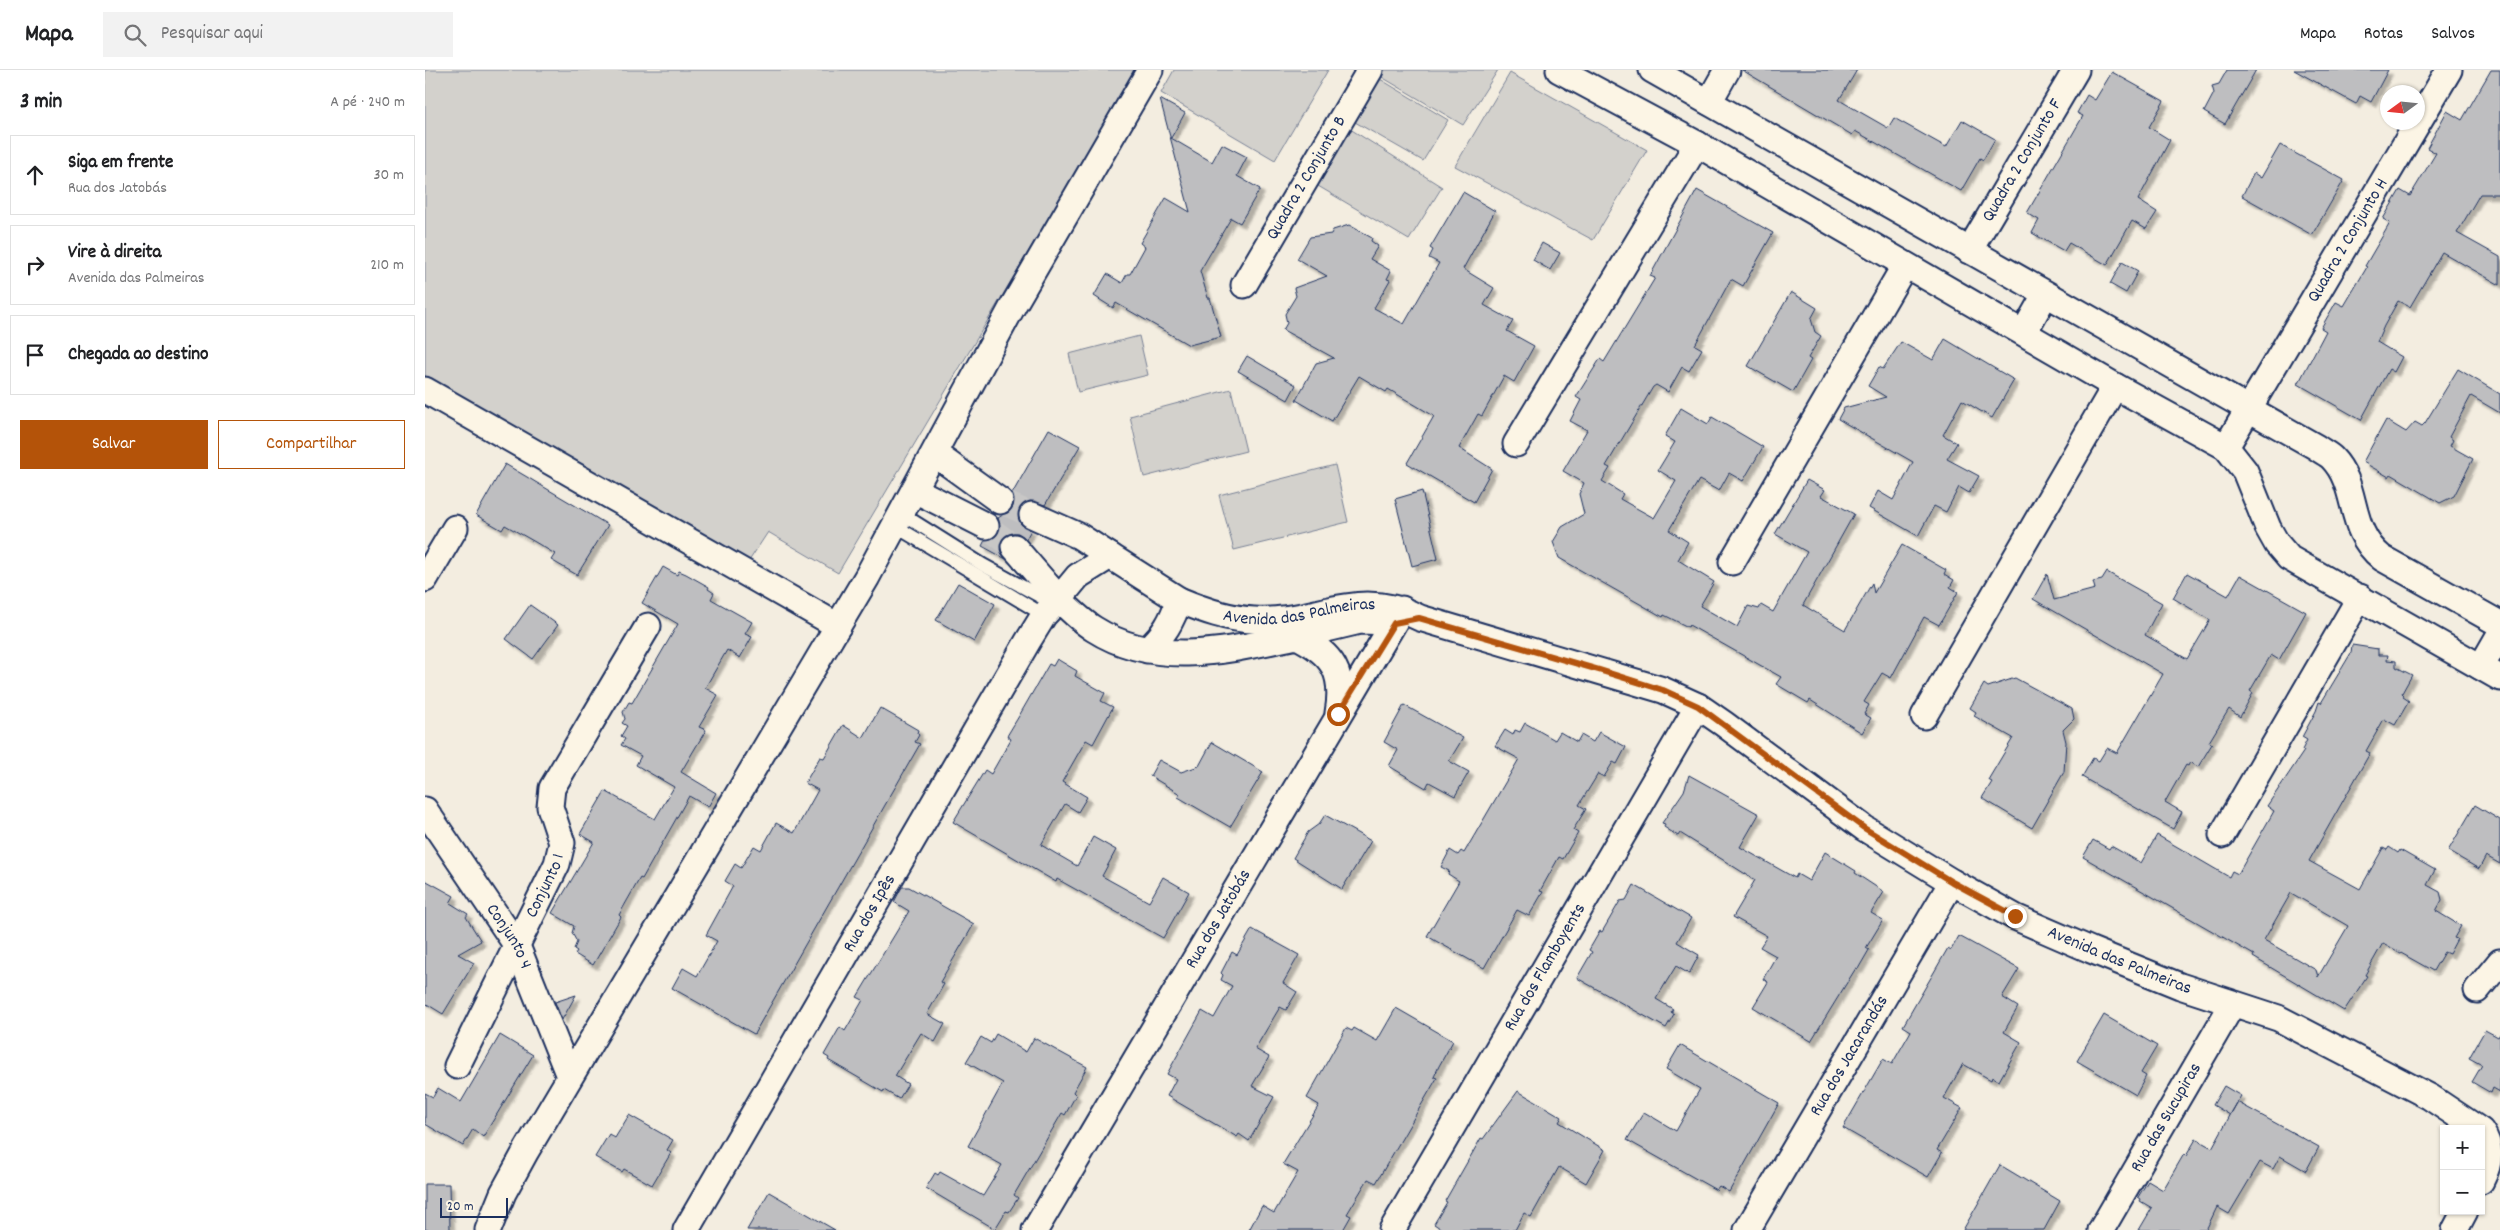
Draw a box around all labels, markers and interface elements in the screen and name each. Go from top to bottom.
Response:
search box [103,12,453,57]
text: Mapa [25,18,73,52]
icon: search [121,21,149,49]
text: Pesquisar aqui [161,21,263,48]
text: Mapa [2300,22,2336,47]
text: Rotas [2364,22,2403,47]
text: Salvos [2431,22,2475,47]
north arrow [2380,85,2425,130]
text: 3 min [20,88,62,118]
text: A pé · 240 m [330,91,405,114]
street label: Quadra 2 Conjunto F [1976,94,2069,227]
street label: Quadra 2 Conjunto B [1261,111,1353,245]
text: Siga em frente [68,150,173,177]
icon: ahead [21,161,49,189]
text: 30 m [374,164,404,187]
street label: Quadra 2 Conjunto H [2302,174,2395,307]
text: Rua dos Jatobás [68,177,167,200]
text: Vire à direita [68,240,161,267]
icon: right [21,251,49,279]
text: 210 m [370,254,404,277]
text: Avenida das Palmeiras [68,267,205,290]
icon: arrive [21,341,49,369]
text: Chegada ao destino [68,342,209,369]
button: Salvar [20,420,208,469]
button: Compartilhar [218,420,405,469]
street label: Avenida das Palmeiras [1221,592,1376,633]
route start [1327,703,1350,726]
street label: Conjunto 1 [520,851,571,922]
street label: Rua dos Jatobás [1180,865,1258,974]
street label: Rua dos Ipês [837,870,902,957]
street label: Conjunto 4 [480,899,538,973]
street label: Rua dos Flamboyents [1498,899,1592,1036]
route end [2004,905,2027,928]
street label: Avenida das Palmeiras [2043,920,2195,1001]
street label: Rua dos Jacarandás [1804,991,1895,1121]
street label: Rua das Sucupiras [2125,1058,2208,1177]
map controls [2440,1125,2485,1215]
button: + [2440,1125,2485,1170]
button: − [2440,1170,2485,1215]
scale bar [440,1195,507,1218]
text: 20 m [447,1197,474,1217]

